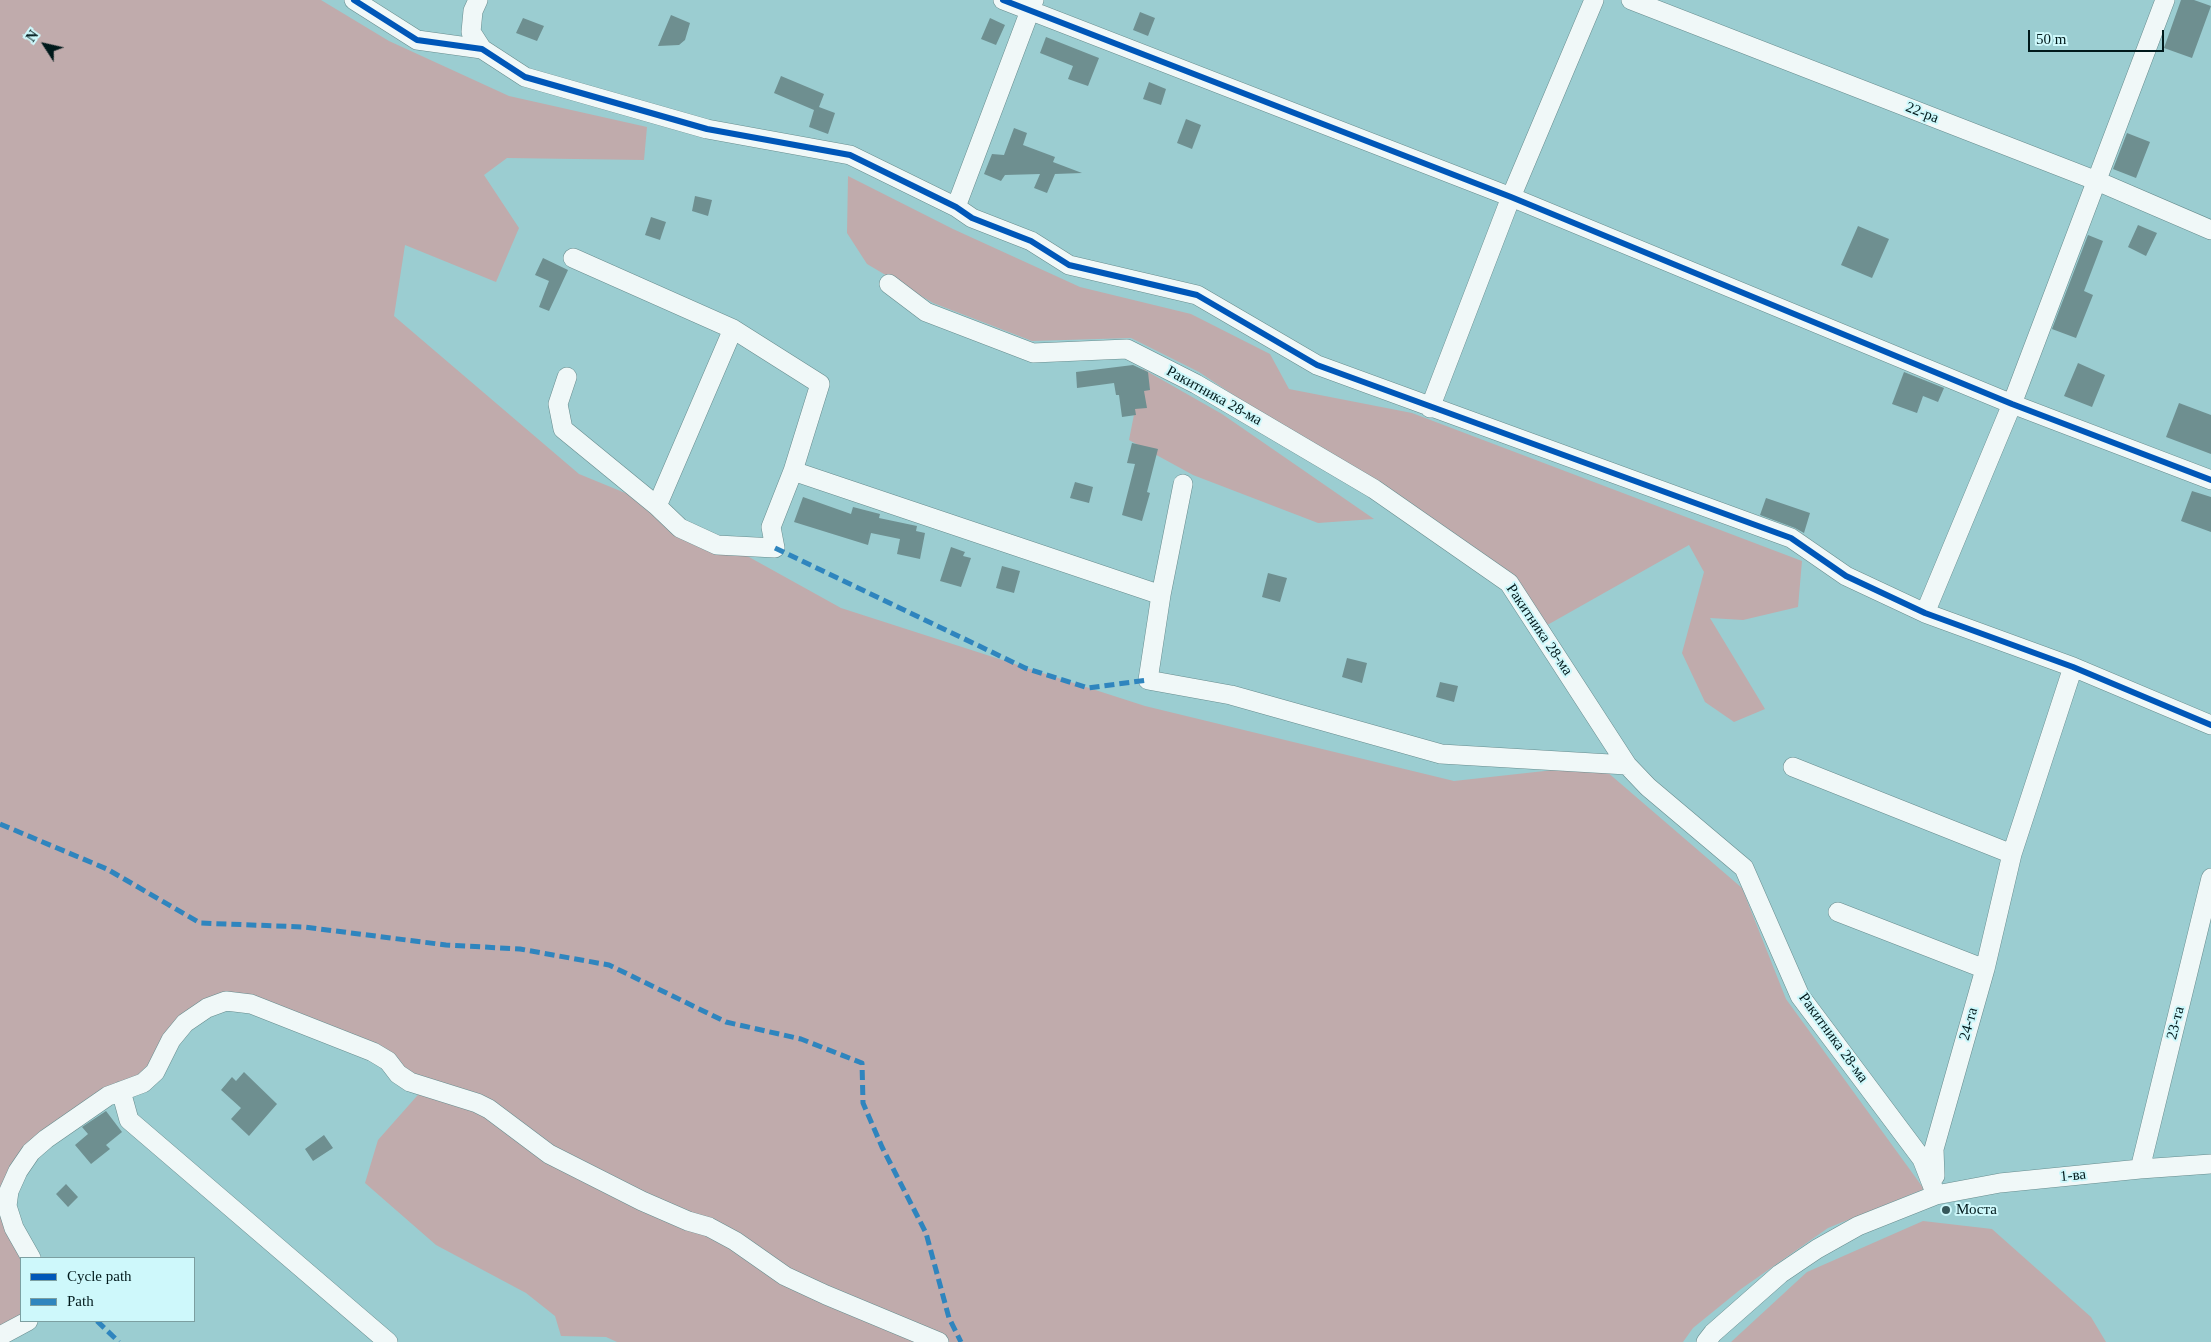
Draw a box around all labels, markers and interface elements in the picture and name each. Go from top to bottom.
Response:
north arrow [20,20,70,70]
scale bar [2031,20,2167,52]
text: N [23,28,41,45]
text: 50 m [2036,31,2066,47]
street label: 22-ра [1903,98,1941,128]
street label: Ракитника 28-ма [1163,362,1265,430]
street label: Ракитника 28-ма [1502,581,1576,679]
street label: Ракитника 28-ма [1794,990,1872,1086]
street label: 24-та [1956,1005,1982,1043]
street label: 23-та [2163,1005,2189,1041]
street label: 1-ва [2059,1166,2087,1186]
place label: Моста [1956,1201,1997,1219]
marker: Моста [1940,1204,1952,1216]
legend [20,1257,195,1322]
text: Cycle path [67,1268,132,1284]
text: Path [67,1293,94,1309]

